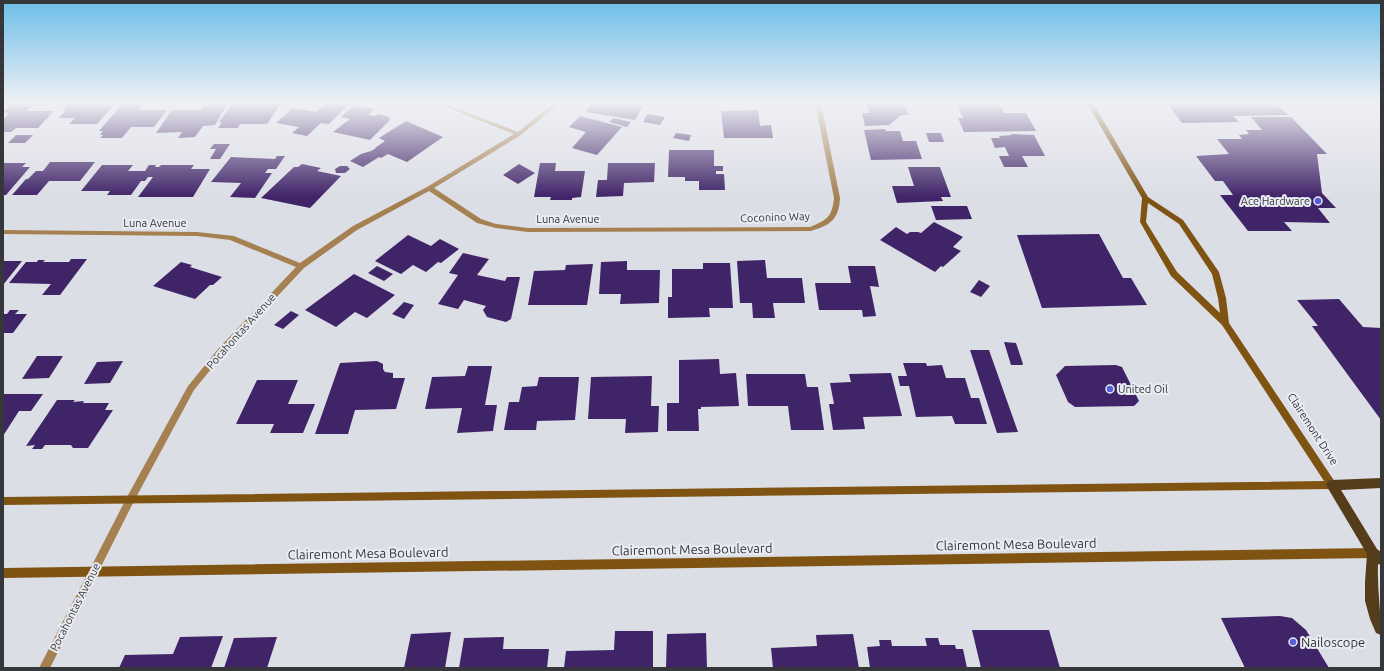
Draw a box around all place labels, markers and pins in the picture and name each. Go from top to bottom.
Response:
place label: Ace Hardware [1241,195,1310,207]
marker: Ace Hardware [1313,196,1323,206]
place label: United Oil [1118,383,1168,395]
marker: United Oil [1105,384,1115,394]
place label: Nailoscope [1301,635,1365,649]
marker: Nailoscope [1288,637,1298,647]

